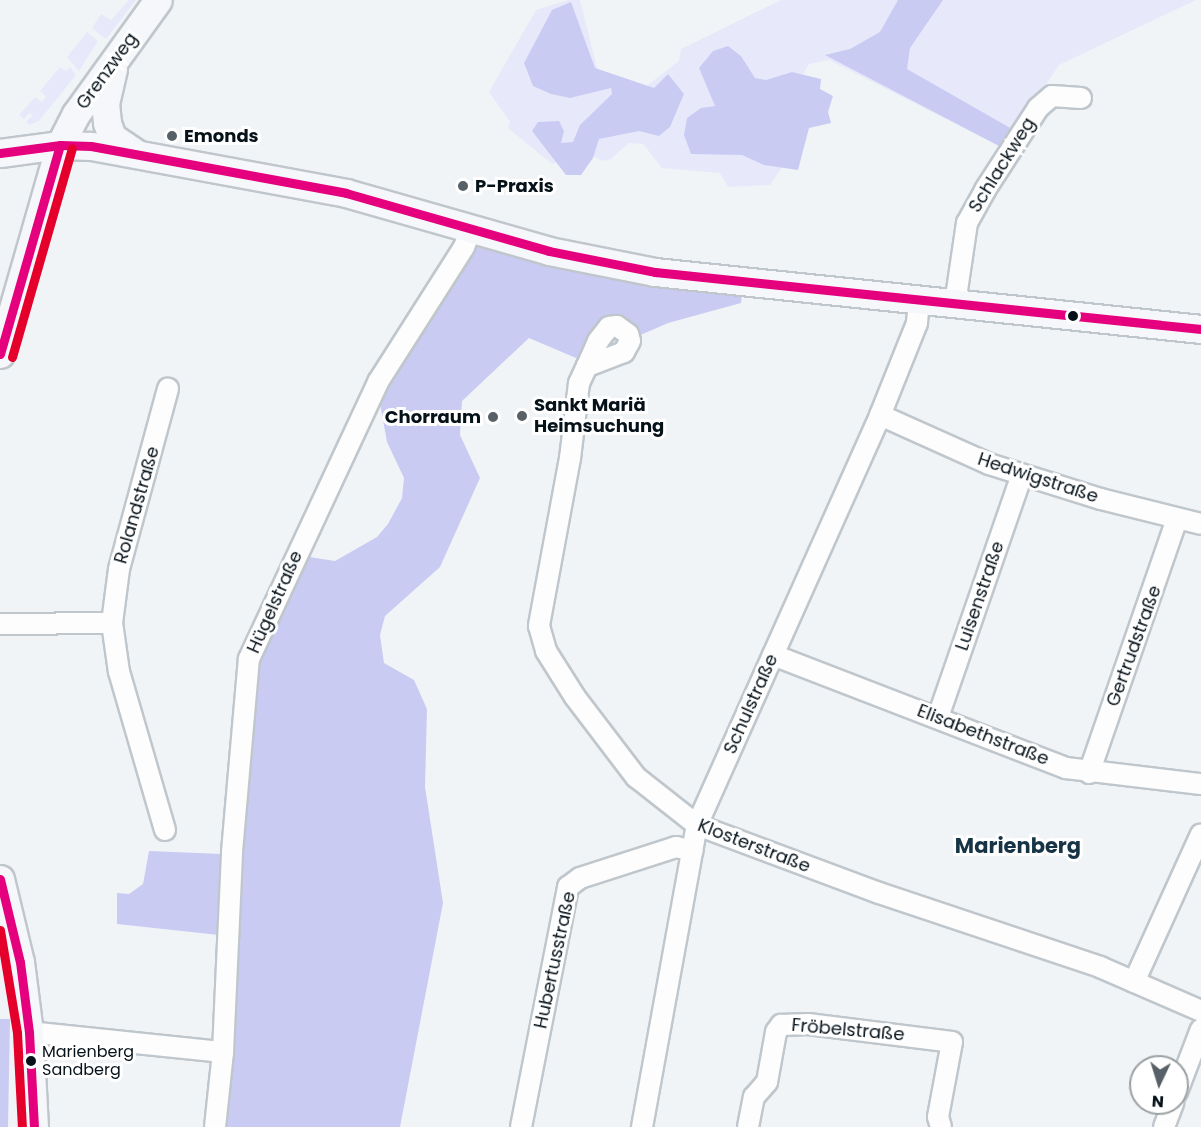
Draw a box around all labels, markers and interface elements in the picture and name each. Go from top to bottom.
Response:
street label: Grenzweg [72,28,142,114]
street label: Schlackweg [964,114,1040,216]
place label: Emonds [184,125,259,147]
marker: Emonds [165,129,179,143]
place label: P-Praxis [475,175,554,197]
marker: P-Praxis [456,179,470,193]
unlabelled marker [1067,310,1079,322]
place label: Sankt Mariä Heimsuchung [534,395,664,438]
place label: Chorraum [385,406,481,428]
marker: Sankt Mariä Heimsuchung [515,409,529,423]
marker: Chorraum [486,410,500,424]
street label: Rolandstraße [110,444,164,566]
street label: Hedwigstraße [975,448,1101,508]
street label: Luisenstraße [951,539,1009,653]
street label: Hügelstraße [243,547,307,657]
street label: Gertrudstraße [1102,583,1166,709]
street label: Schulstraße [719,651,783,757]
street label: Elisabethstraße [914,700,1052,770]
street label: Klosterstraße [695,815,813,877]
district label: Marienberg [955,833,1081,859]
street label: Hubertusstraße [530,889,580,1031]
street label: Fröbelstraße [791,1014,905,1046]
place label: Marienberg Sandberg [42,1042,134,1080]
marker: Marienberg Sandberg [25,1055,37,1067]
north arrow [1129,1055,1189,1115]
text: N [1151,1090,1165,1113]

